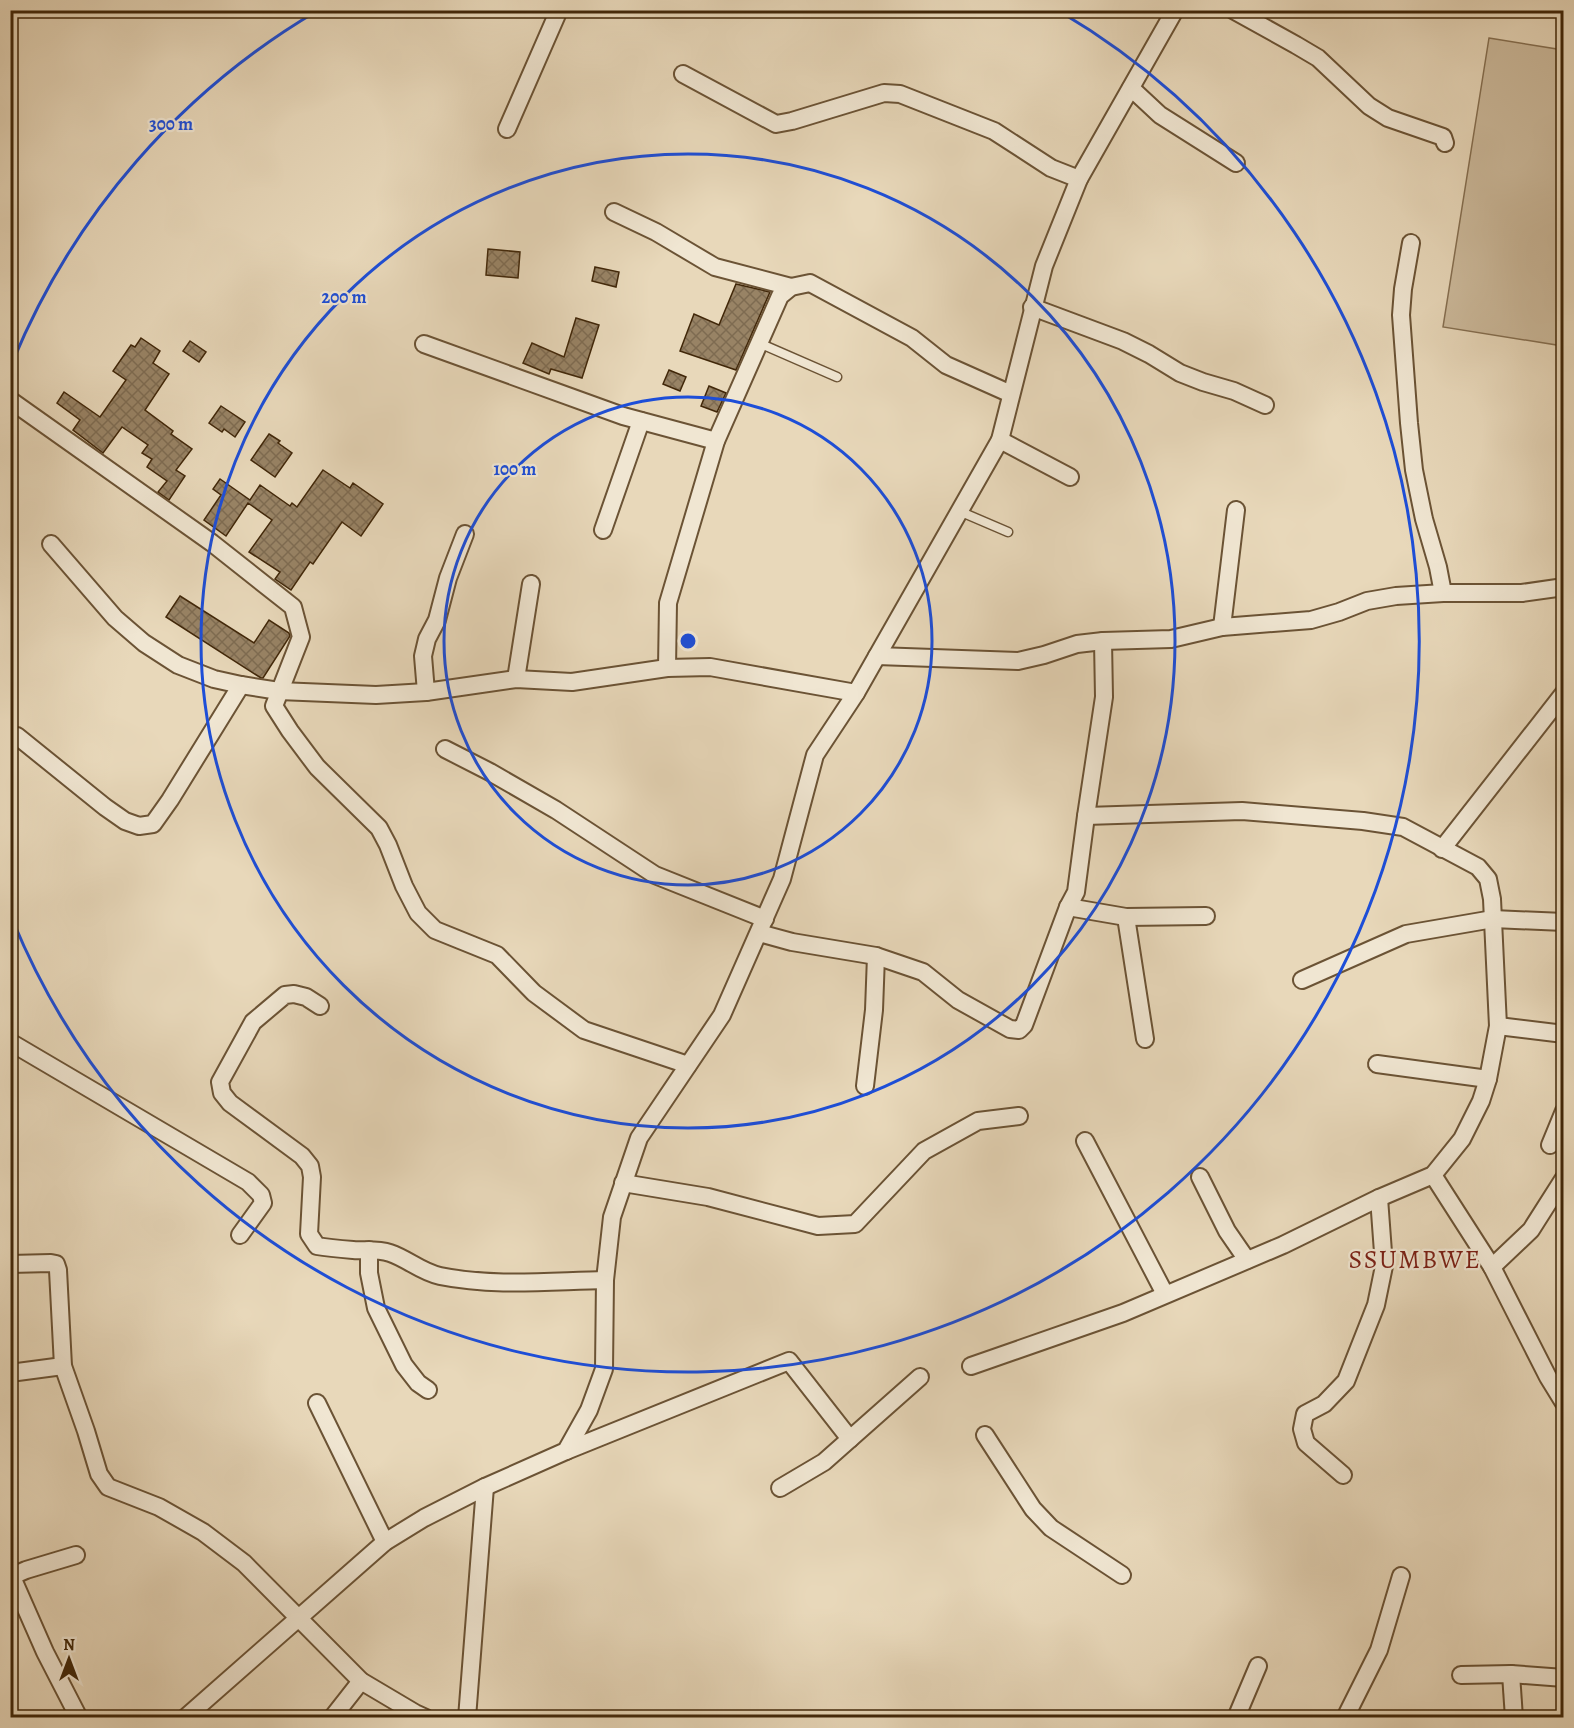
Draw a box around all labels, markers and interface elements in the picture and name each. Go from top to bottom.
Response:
text: 300 m [149,112,193,136]
text: 200 m [321,285,367,309]
text: 100 m [494,457,536,481]
centre of rings [678,631,698,651]
district label: SSUMBWE [1349,1242,1481,1277]
north arrow [39,1629,99,1689]
text: N [63,1634,75,1656]

